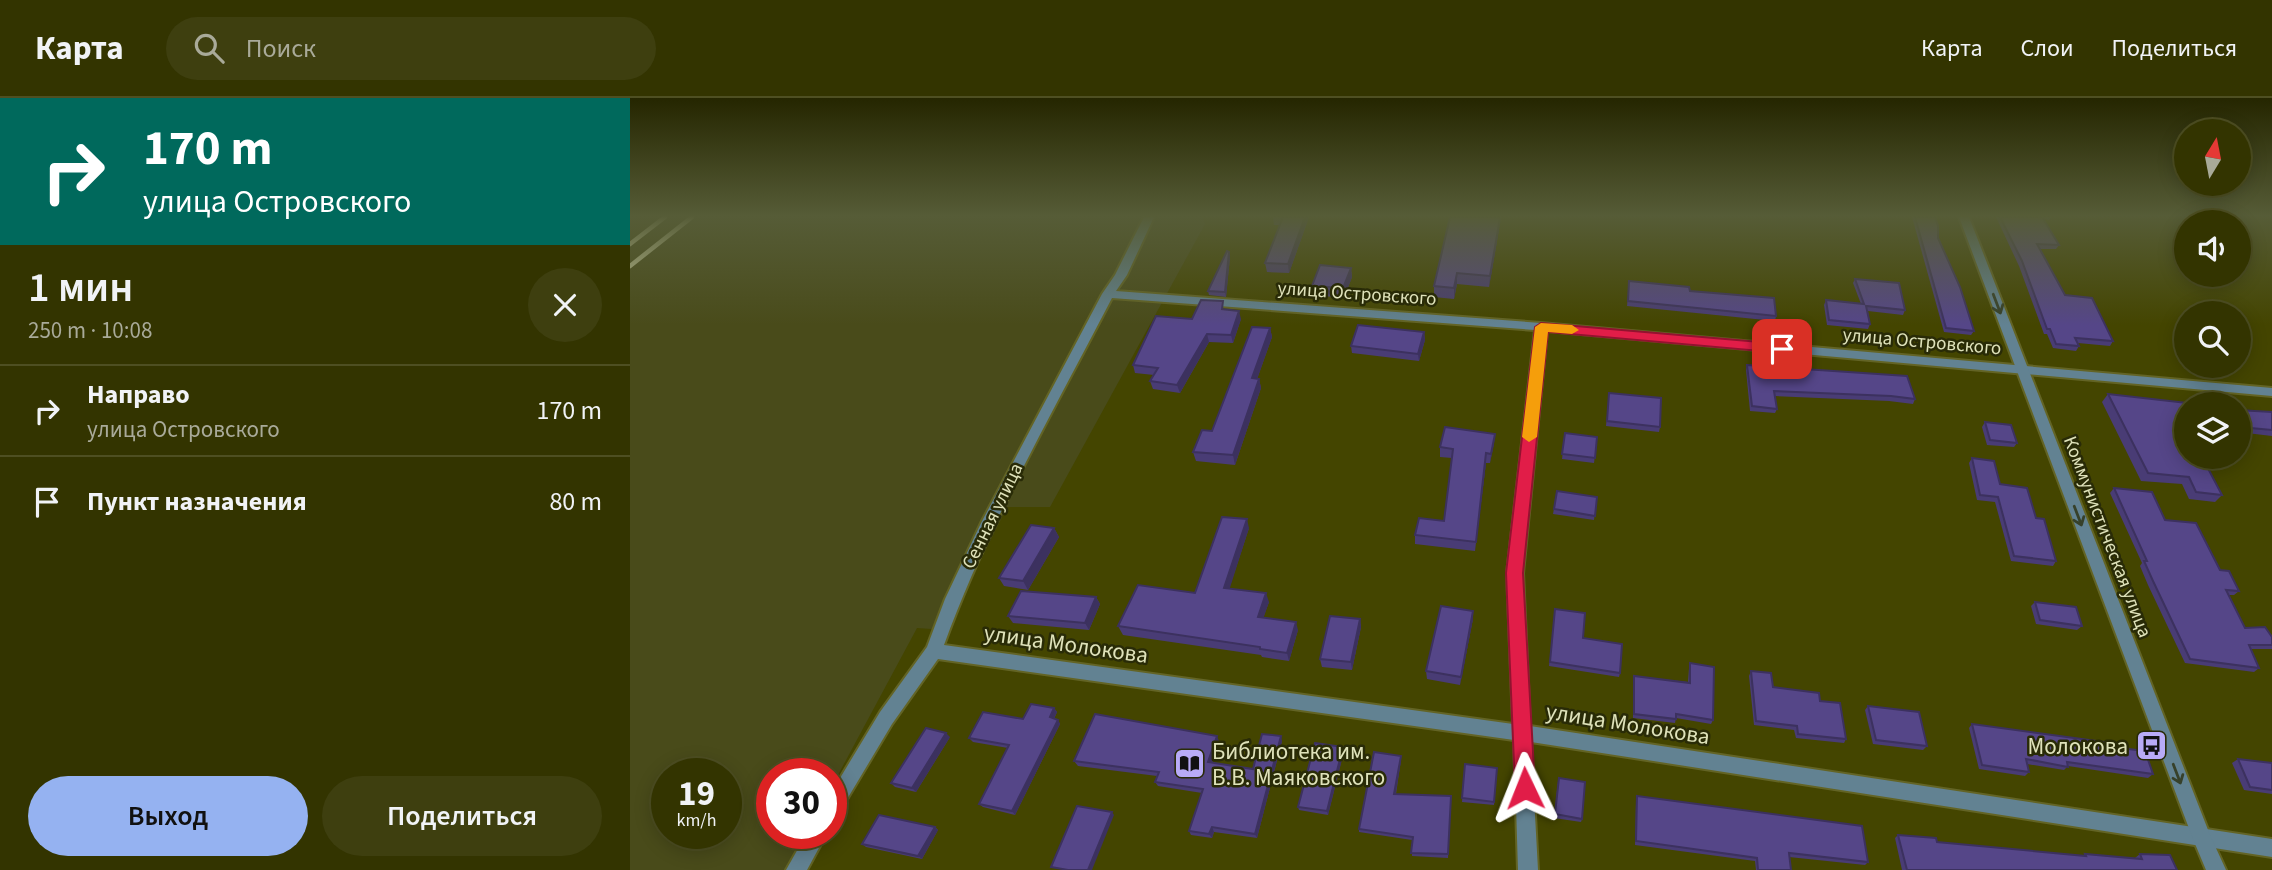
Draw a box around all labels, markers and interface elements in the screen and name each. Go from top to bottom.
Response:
search box [166,17,656,80]
text: Карта [35,25,124,72]
icon: search [190,29,228,67]
text: Поиск [246,30,316,67]
text: Карта [1921,31,1983,66]
text: Слои [2021,31,2074,66]
text: Поделиться [2112,31,2237,66]
text: 170 m [143,114,272,184]
north arrow [2174,119,2250,196]
map controls [2174,119,2251,469]
icon: right [28,126,119,217]
text: улица Островского [143,179,411,225]
button: sound [2174,210,2251,287]
text: 1 мин [28,258,133,318]
button: close [528,268,602,342]
street label: улица Островского [1277,275,1437,313]
one-way arrow [1992,292,2005,314]
button: search [2174,301,2251,378]
text: 250 m · 10:08 [28,314,152,347]
pin [1752,319,1812,379]
street label: улица Островского [1841,322,2003,362]
icon: arrive [1763,330,1801,368]
text: Направо [87,376,190,413]
icon: right [28,392,66,430]
text: 170 m [536,392,602,429]
button: layers [2174,392,2251,469]
text: улица Островского [87,413,280,446]
street label: Коммунистическая улица [2056,433,2158,641]
street label: Сенная улица [956,459,1030,573]
icon: arrive [28,483,66,521]
text: Пункт назначения [87,483,307,520]
text: 80 m [549,483,602,520]
one-way arrow [2073,505,2086,527]
street label: улица Молокова [982,616,1150,672]
street label: улица Молокова [1544,695,1712,753]
bus stop icon: Молокова [2134,729,2168,763]
place label: Молокова [2027,730,2128,763]
place label: Библиотека им. В.В. Маяковского [1212,735,1385,794]
library icon: Библиотека им. В.В. Маяковского [1172,747,1206,781]
position arrow [1488,751,1562,825]
speed limit sign: 30 [756,758,847,849]
one-way arrow [2172,763,2185,785]
text: 19 [678,769,715,819]
button: Выход [28,776,308,856]
button: Поделиться [322,776,602,856]
text: km/h [677,808,716,833]

